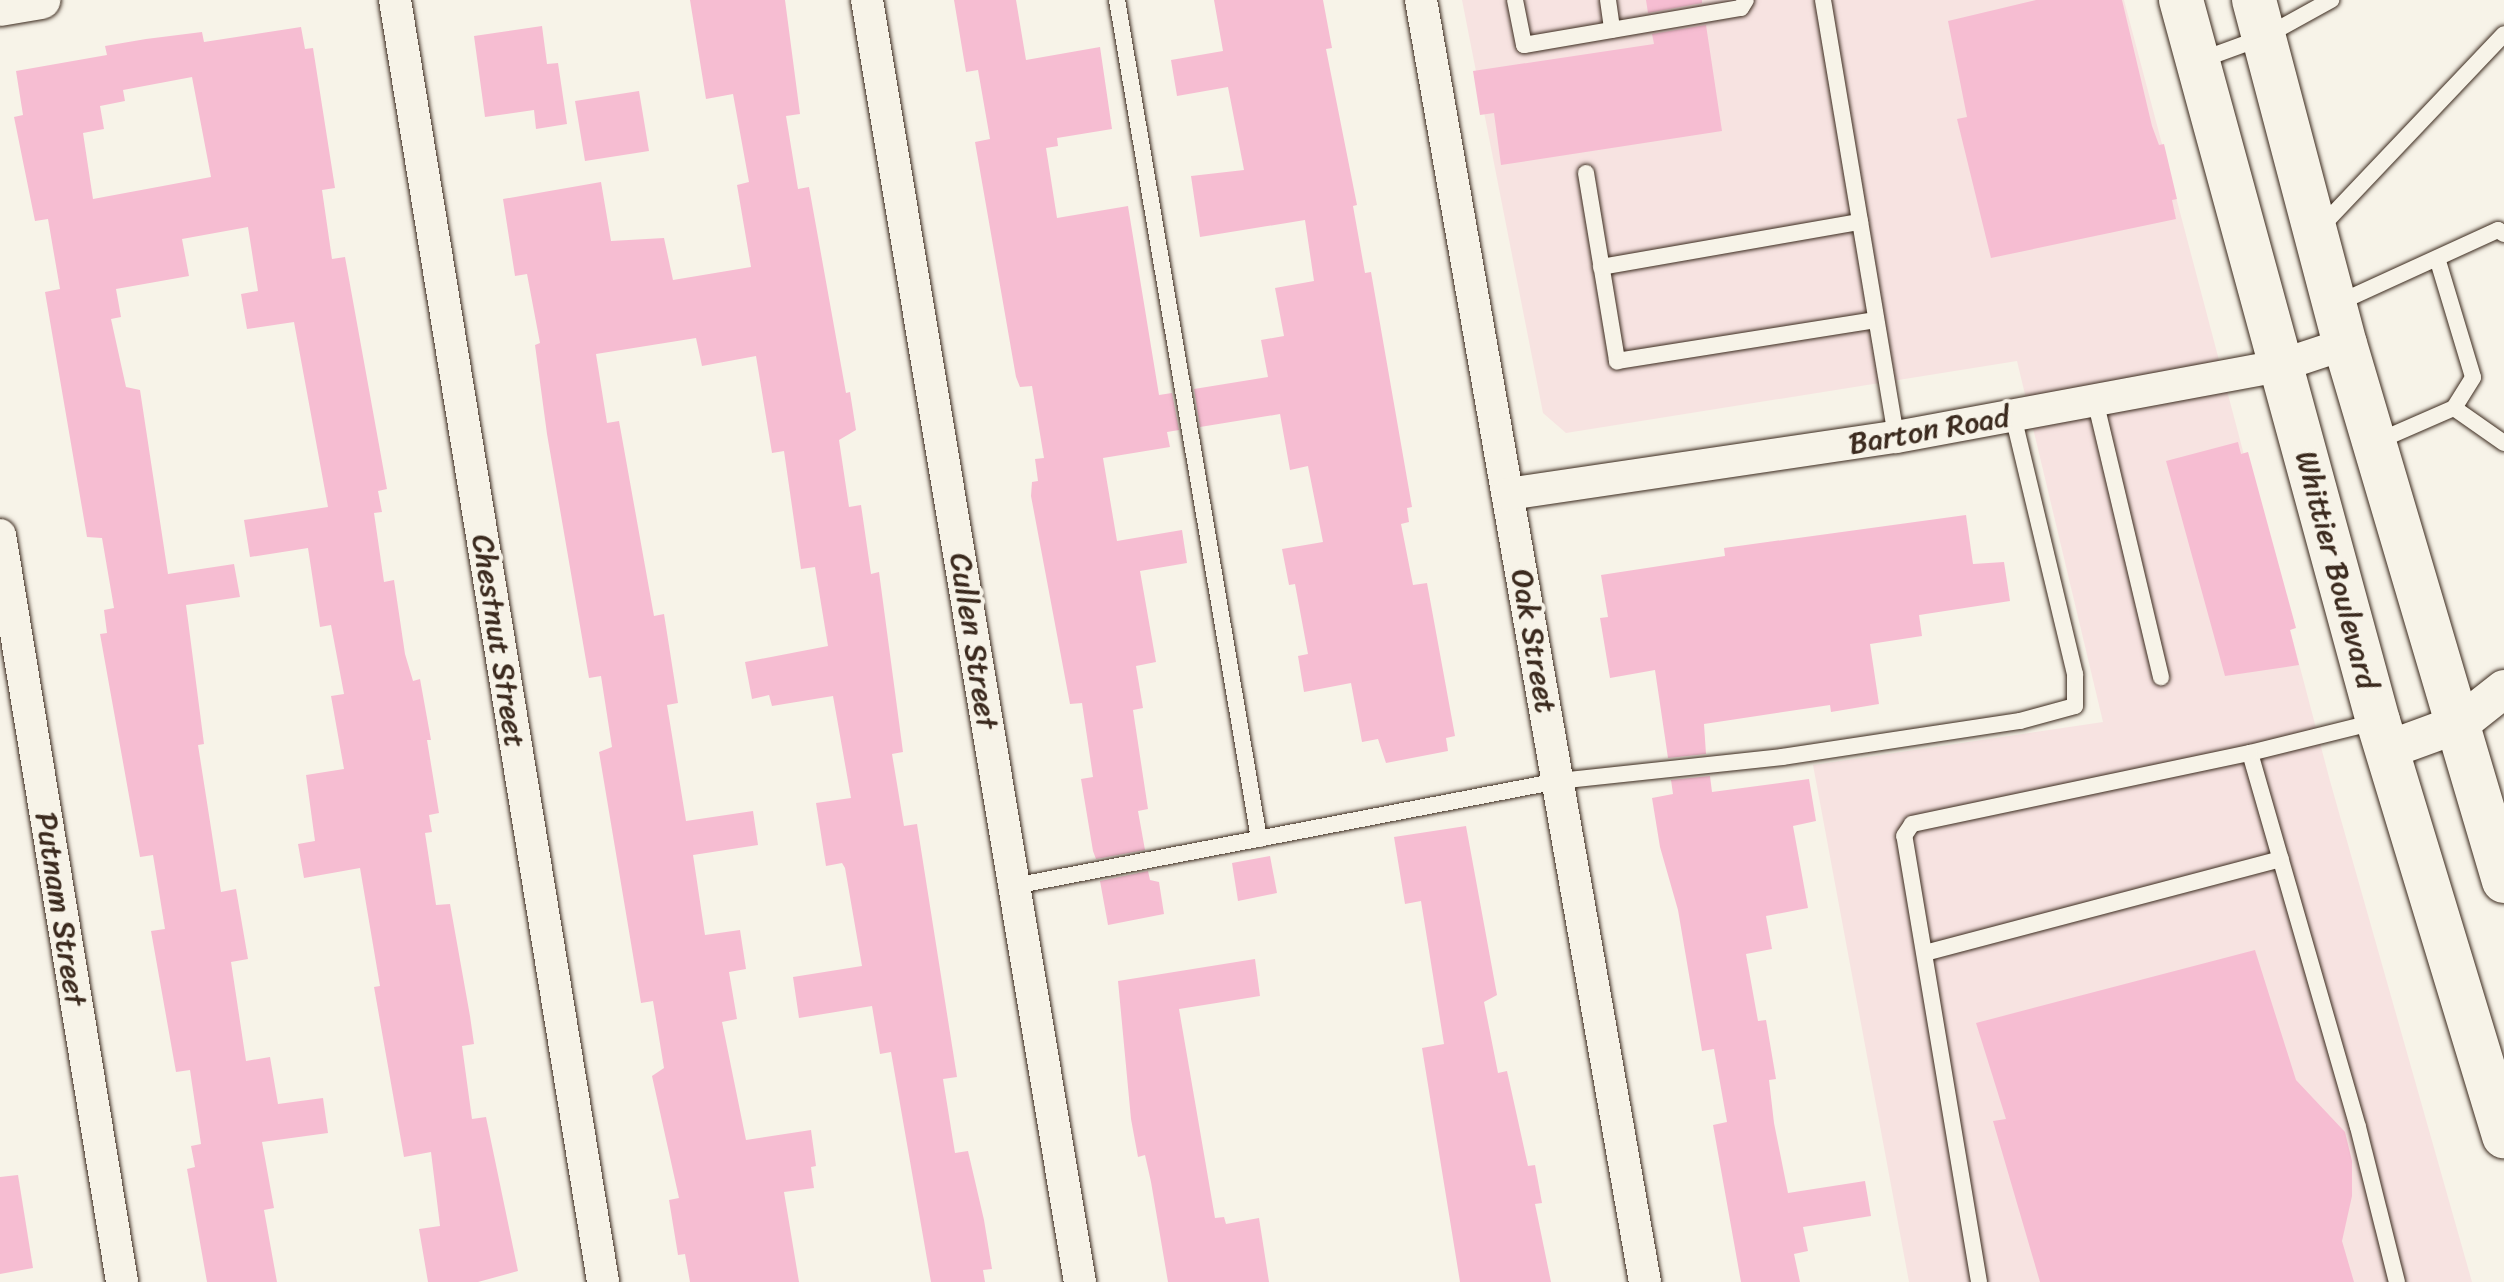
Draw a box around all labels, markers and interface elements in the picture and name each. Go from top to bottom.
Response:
street label: Barton Road [1846,398,2012,462]
street label: Whittier Boulevard [2288,447,2386,693]
street label: Chestnut Street [464,531,534,751]
street label: Cullen Street [942,550,1006,732]
street label: Oak Street [1504,566,1564,716]
street label: Putnam Street [28,809,94,1009]

